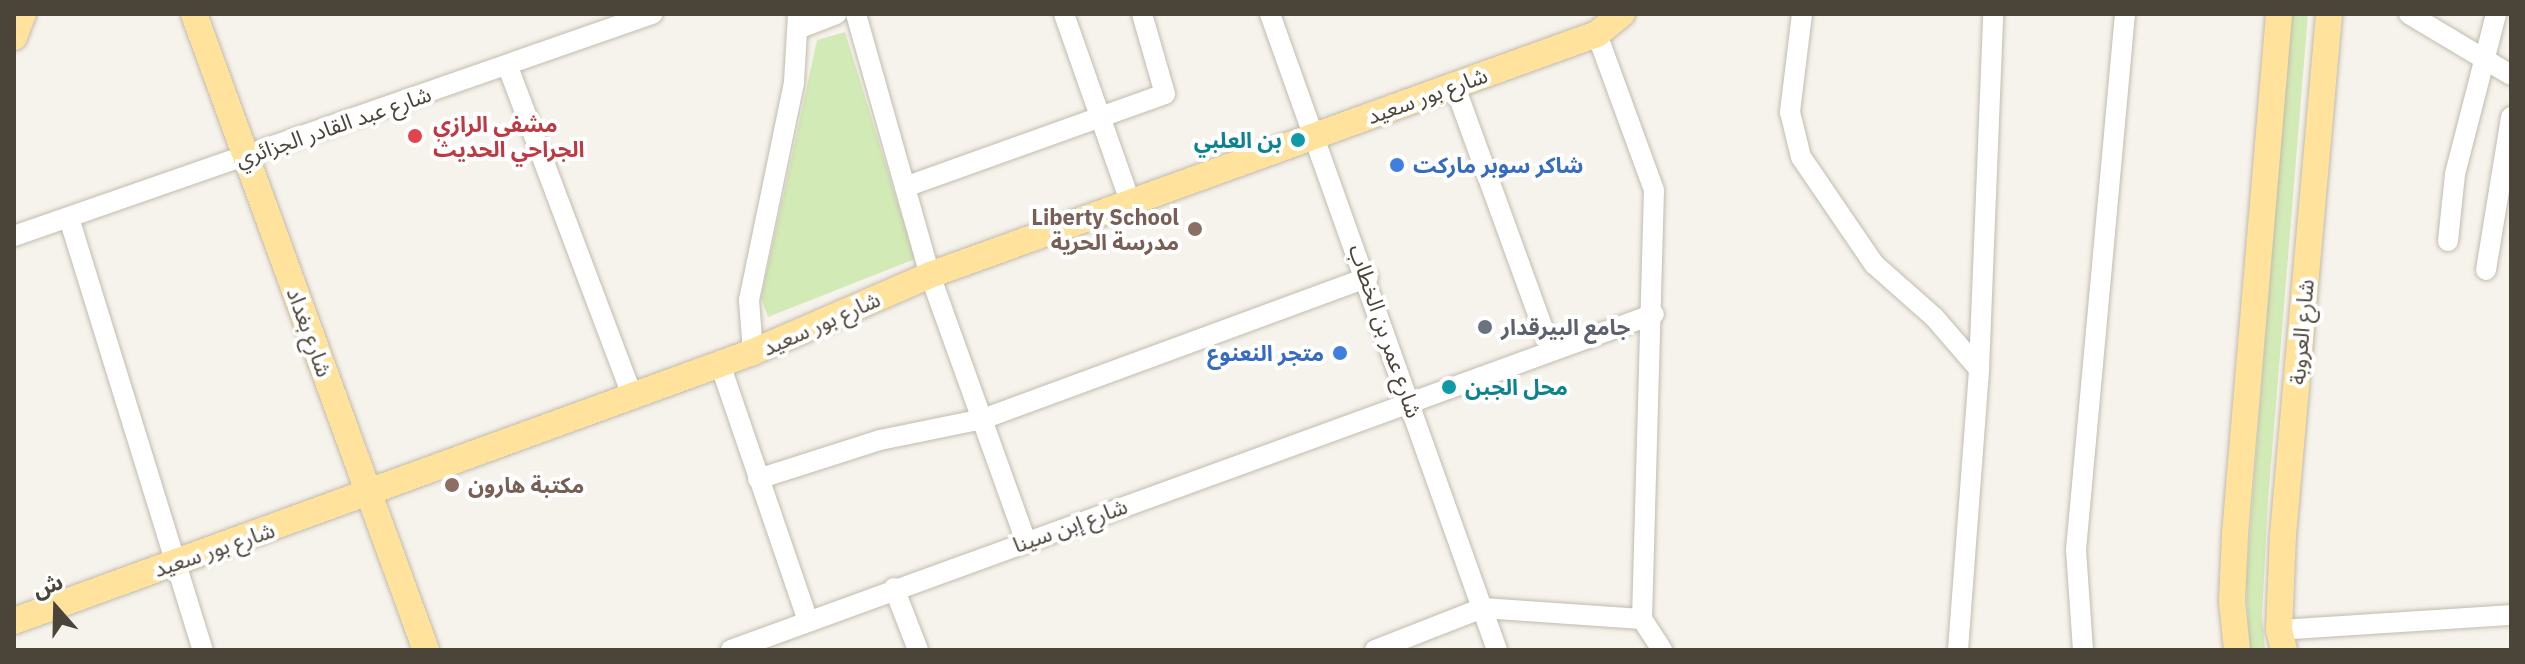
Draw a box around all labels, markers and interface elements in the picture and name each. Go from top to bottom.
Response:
street label: شارع بور سعيد [1363,61,1491,129]
street label: شارع عبد القادر الجزائري [232,80,434,172]
place label: مشفى الرازي الجراحي الحديث [433,110,584,162]
marker: مشفى الرازي الجراحي الحديث [404,125,426,147]
place label: بن العلبي [1194,127,1282,153]
marker: بن العلبي [1289,131,1307,149]
place label: شاكر سوبر ماركت [1413,152,1583,178]
marker: شاكر سوبر ماركت [1388,156,1406,174]
place label: Liberty School مدرسة الحرية [1031,203,1179,254]
marker: Liberty School مدرسة الحرية [1186,220,1204,238]
street label: شارع عمر بن الخطاب [1344,241,1428,421]
street label: شارع العروبة [2283,278,2319,386]
street label: شارع بغداد [282,284,338,380]
street label: شارع بور سعيد [758,285,884,361]
place label: جامع البيرقدار [1501,314,1630,340]
marker: جامع البيرقدار [1476,318,1494,336]
place label: متجر النعنوع [1207,340,1324,366]
marker: متجر النعنوع [1331,344,1349,362]
place label: محل الجبن [1465,374,1568,400]
marker: محل الجبن [1440,378,1458,396]
place label: مكتبة هارون [468,472,584,498]
marker: مكتبة هارون [443,476,461,494]
street label: شارع إبن سينا [1009,492,1131,558]
street label: شارع بور سعيد [150,516,278,582]
text: ش [28,566,67,604]
north arrow [16,568,96,648]

